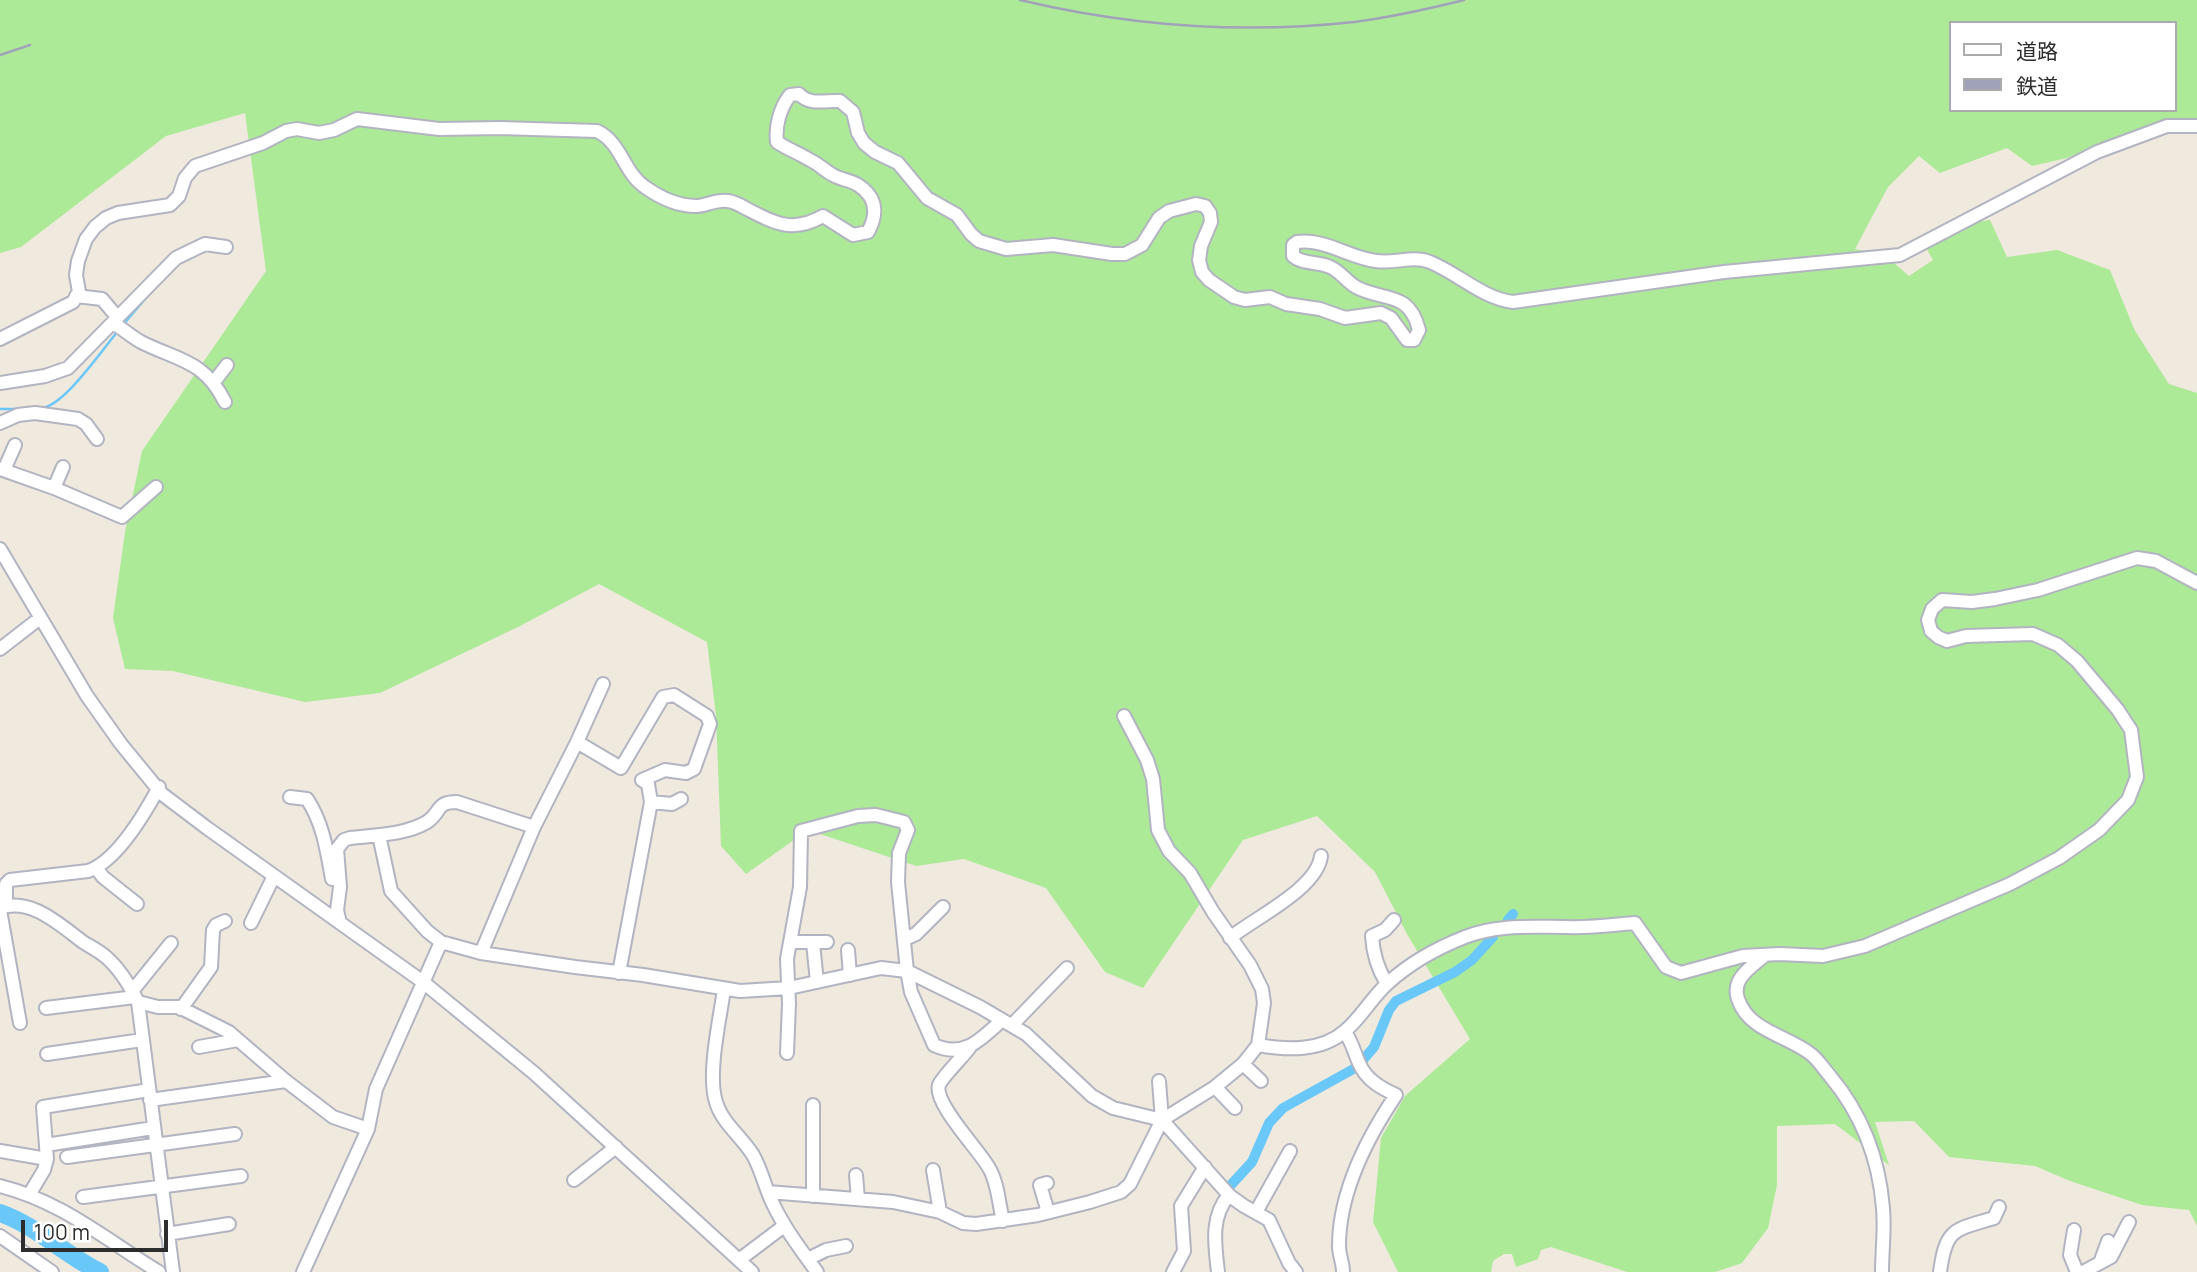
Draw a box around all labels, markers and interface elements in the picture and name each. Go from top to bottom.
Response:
legend [1948,21,2176,112]
text: 道路 [2016,37,2058,65]
text: 鉄道 [2016,72,2058,100]
scale bar [24,1206,172,1250]
text: 100 m [34,1218,90,1246]

